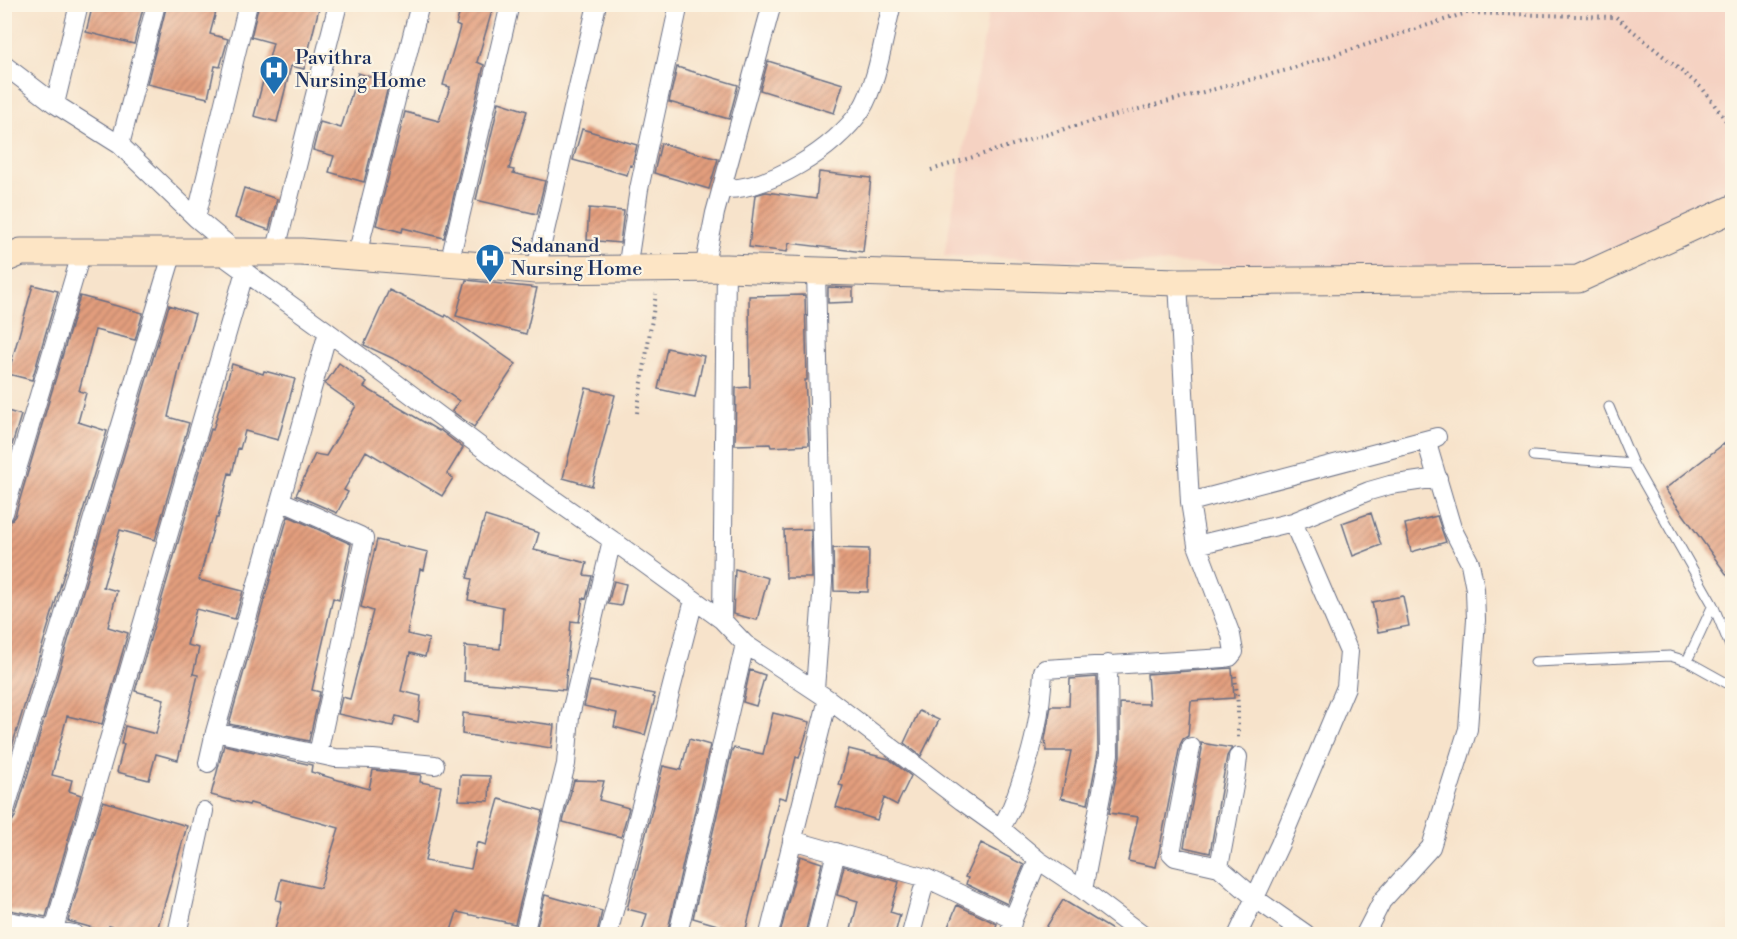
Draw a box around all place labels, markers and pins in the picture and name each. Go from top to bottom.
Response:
place label: Pavithra Nursing Home [295,46,426,94]
hospital icon: Pavithra Nursing Home [258,54,290,96]
place label: Sadanand Nursing Home [511,234,642,282]
hospital icon: Sadanand Nursing Home [474,242,506,284]

